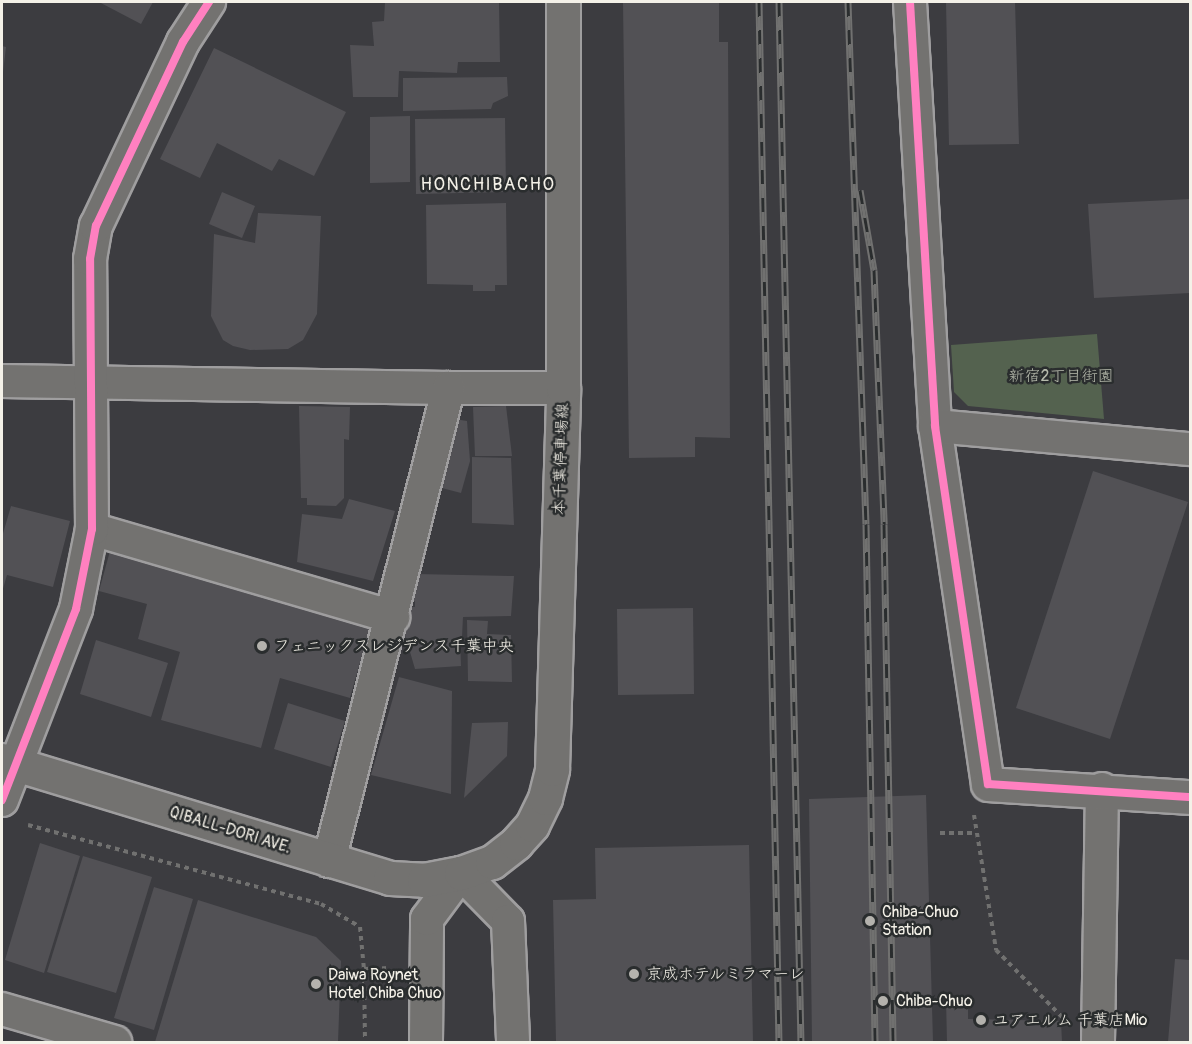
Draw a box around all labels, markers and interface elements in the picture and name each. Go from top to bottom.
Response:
district label: HONCHIBACHO [421,174,555,196]
park label: 新宿2丁目街園 [1009,366,1113,386]
street label: 本千葉停車場線 [549,403,573,515]
place label: フェニックスレジデンス千葉中央 [274,636,514,656]
marker: フェニックスレジデンス千葉中央 [255,639,269,653]
street label: QIBALL-DORI AVE. [167,802,293,858]
place label: Chiba-Chuo Station [882,902,959,940]
marker: Chiba-Chuo Station [863,914,877,928]
place label: 京成ホテルミラマーレ [646,964,806,984]
place label: Daiwa Roynet Hotel Chiba Chuo [328,965,442,1003]
marker: 京成ホテルミラマーレ [627,967,641,981]
marker: Daiwa Roynet Hotel Chiba Chuo [309,977,323,991]
place label: Chiba-Chuo [896,991,973,1011]
marker: Chiba-Chuo [874,992,892,1010]
place label: ユアエルム 千葉店Mio [993,1010,1147,1030]
marker: ユアエルム 千葉店Mio [974,1013,988,1027]

